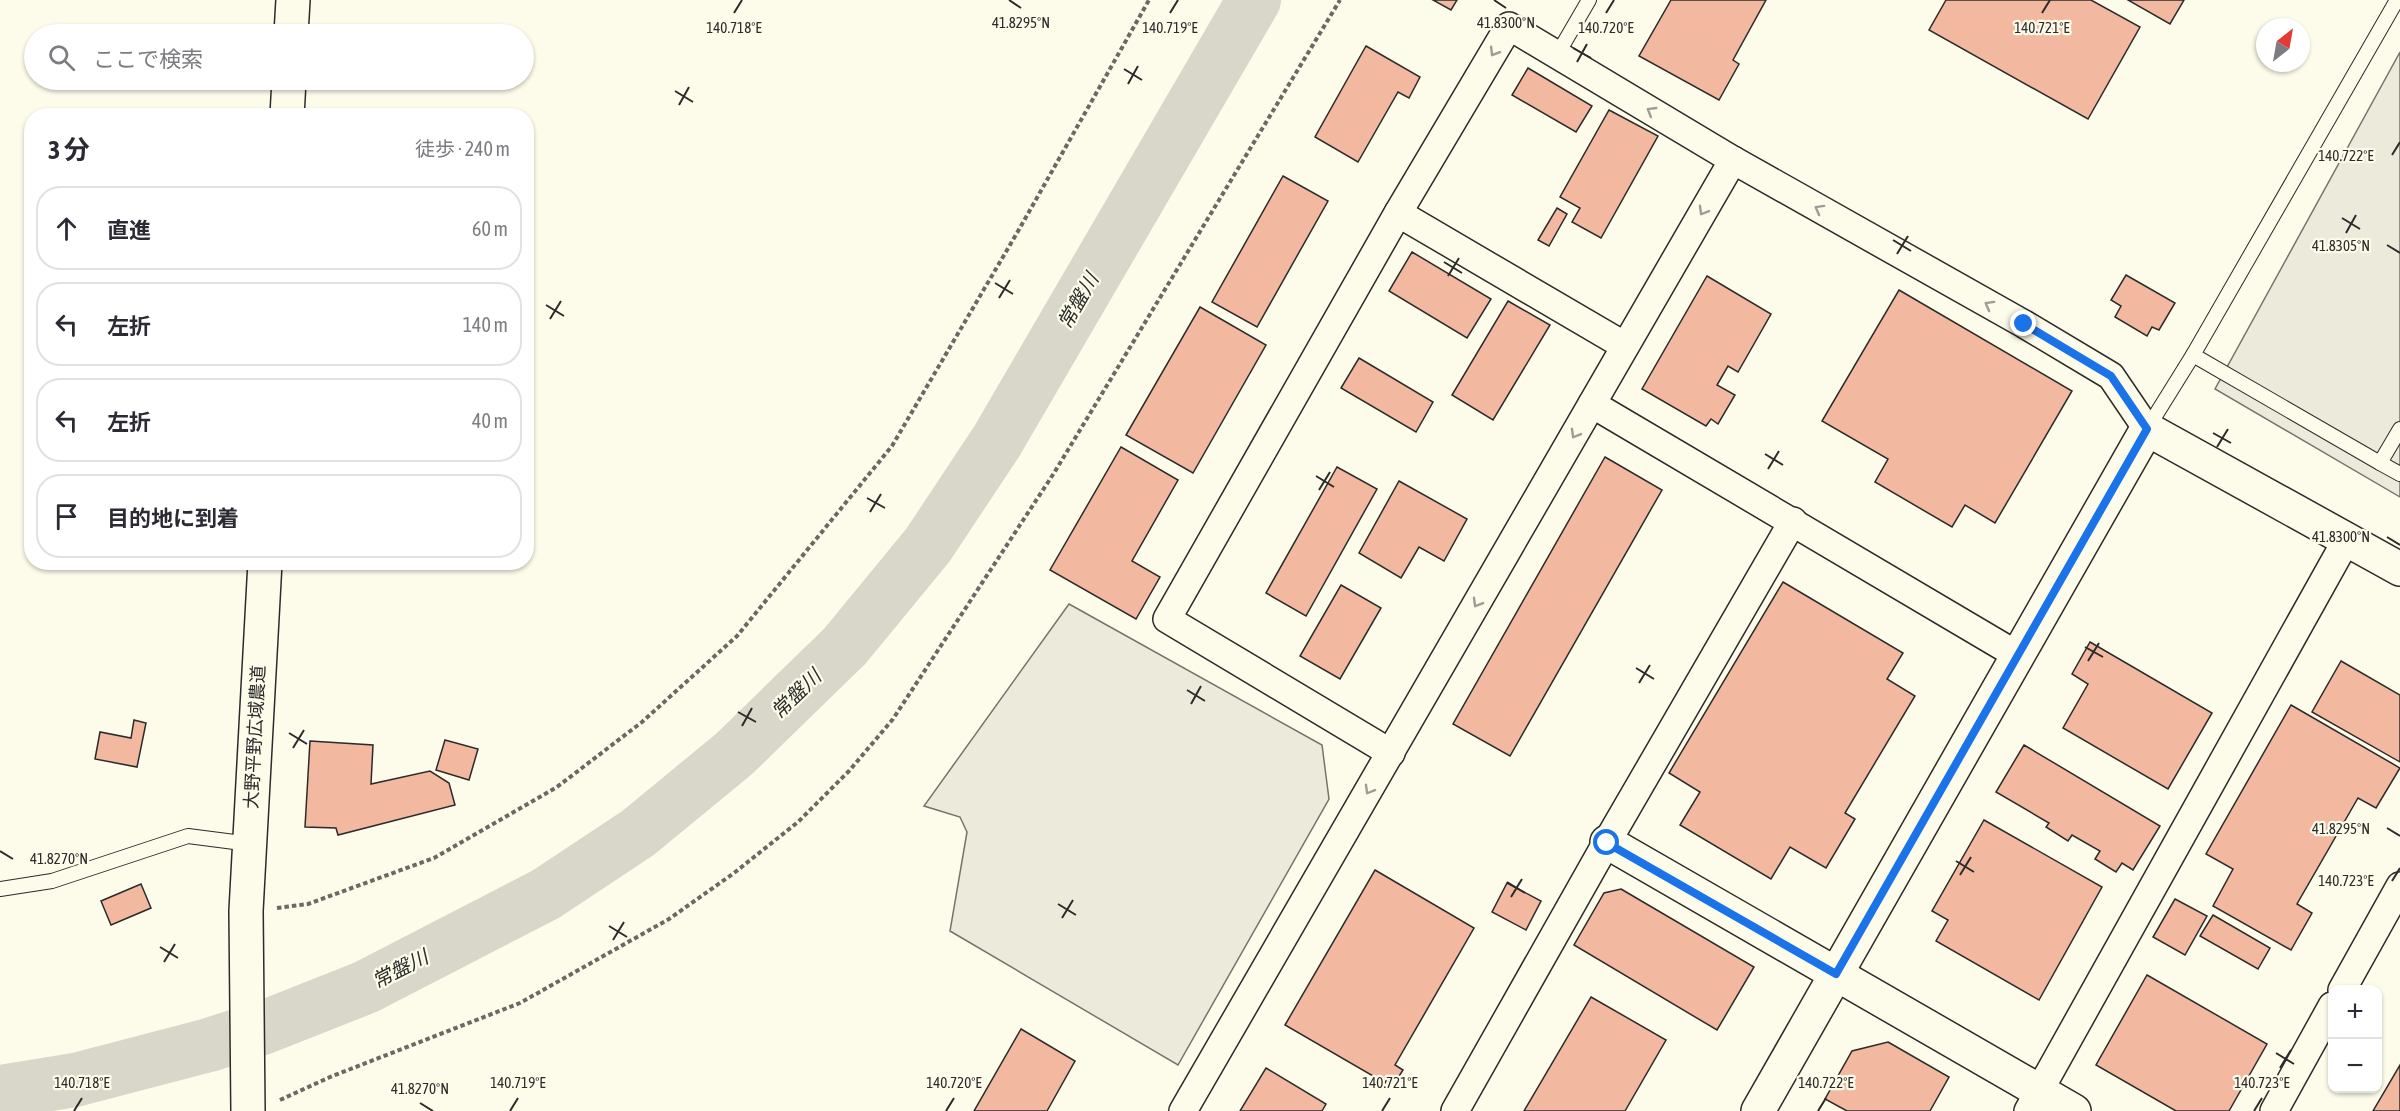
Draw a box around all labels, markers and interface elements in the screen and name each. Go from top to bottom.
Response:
text: 41.8295°N [992,14,1050,31]
text: 41.8300°N [1477,14,1535,31]
north arrow [2256,18,2310,72]
text: 140.718°E [706,19,762,36]
text: 140.719°E [1142,19,1198,36]
text: 140.720°E [1578,19,1634,36]
text: 140.721°E [2014,19,2070,36]
search box [24,24,534,90]
icon: search [45,41,78,74]
text: ここで検索 [93,46,203,72]
one-way arrow [1490,46,1501,56]
one-way arrow [1647,106,1657,118]
text: 3 分 [48,135,90,165]
text: 徒歩 · 240 m [415,137,510,160]
text: 140.722°E [2318,147,2374,164]
one-way arrow [1699,204,1711,215]
one-way arrow [1815,205,1825,216]
icon: ahead [50,212,83,245]
text: 直進 [107,217,151,243]
text: 60 m [472,217,508,240]
text: 41.8305°N [2312,237,2370,254]
water label: 常盤川 [1053,267,1104,332]
one-way arrow [1985,300,1995,312]
icon: left [50,308,83,341]
route end [2010,310,2036,336]
text: 左折 [107,313,151,339]
text: 140 m [463,313,508,336]
icon: left [50,404,83,437]
text: 左折 [107,409,151,435]
text: 40 m [472,409,508,432]
one-way arrow [1570,428,1582,438]
icon: arrive [50,500,83,533]
text: 目的地に到着 [107,505,239,531]
text: 41.8300°N [2312,528,2370,545]
one-way arrow [1473,597,1485,607]
water label: 常盤川 [766,663,827,723]
street label: 大野平野広域農道 [240,665,269,809]
one-way arrow [1365,784,1377,794]
text: 41.8295°N [2312,820,2370,837]
route start [1593,829,1619,855]
text: 41.8270°N [30,850,88,867]
text: 140.723°E [2318,872,2374,889]
water label: 常盤川 [368,944,434,992]
map controls [2328,985,2382,1093]
button: + [2328,985,2382,1039]
button: − [2328,1039,2382,1093]
text: 140.718°E [54,1074,110,1091]
text: 140.719°E [490,1074,546,1091]
text: 140.720°E [926,1074,982,1091]
text: 140.721°E [1362,1074,1418,1091]
text: 140.722°E [1798,1074,1854,1091]
text: 140.723°E [2234,1074,2290,1091]
text: 41.8270°N [391,1080,449,1097]

